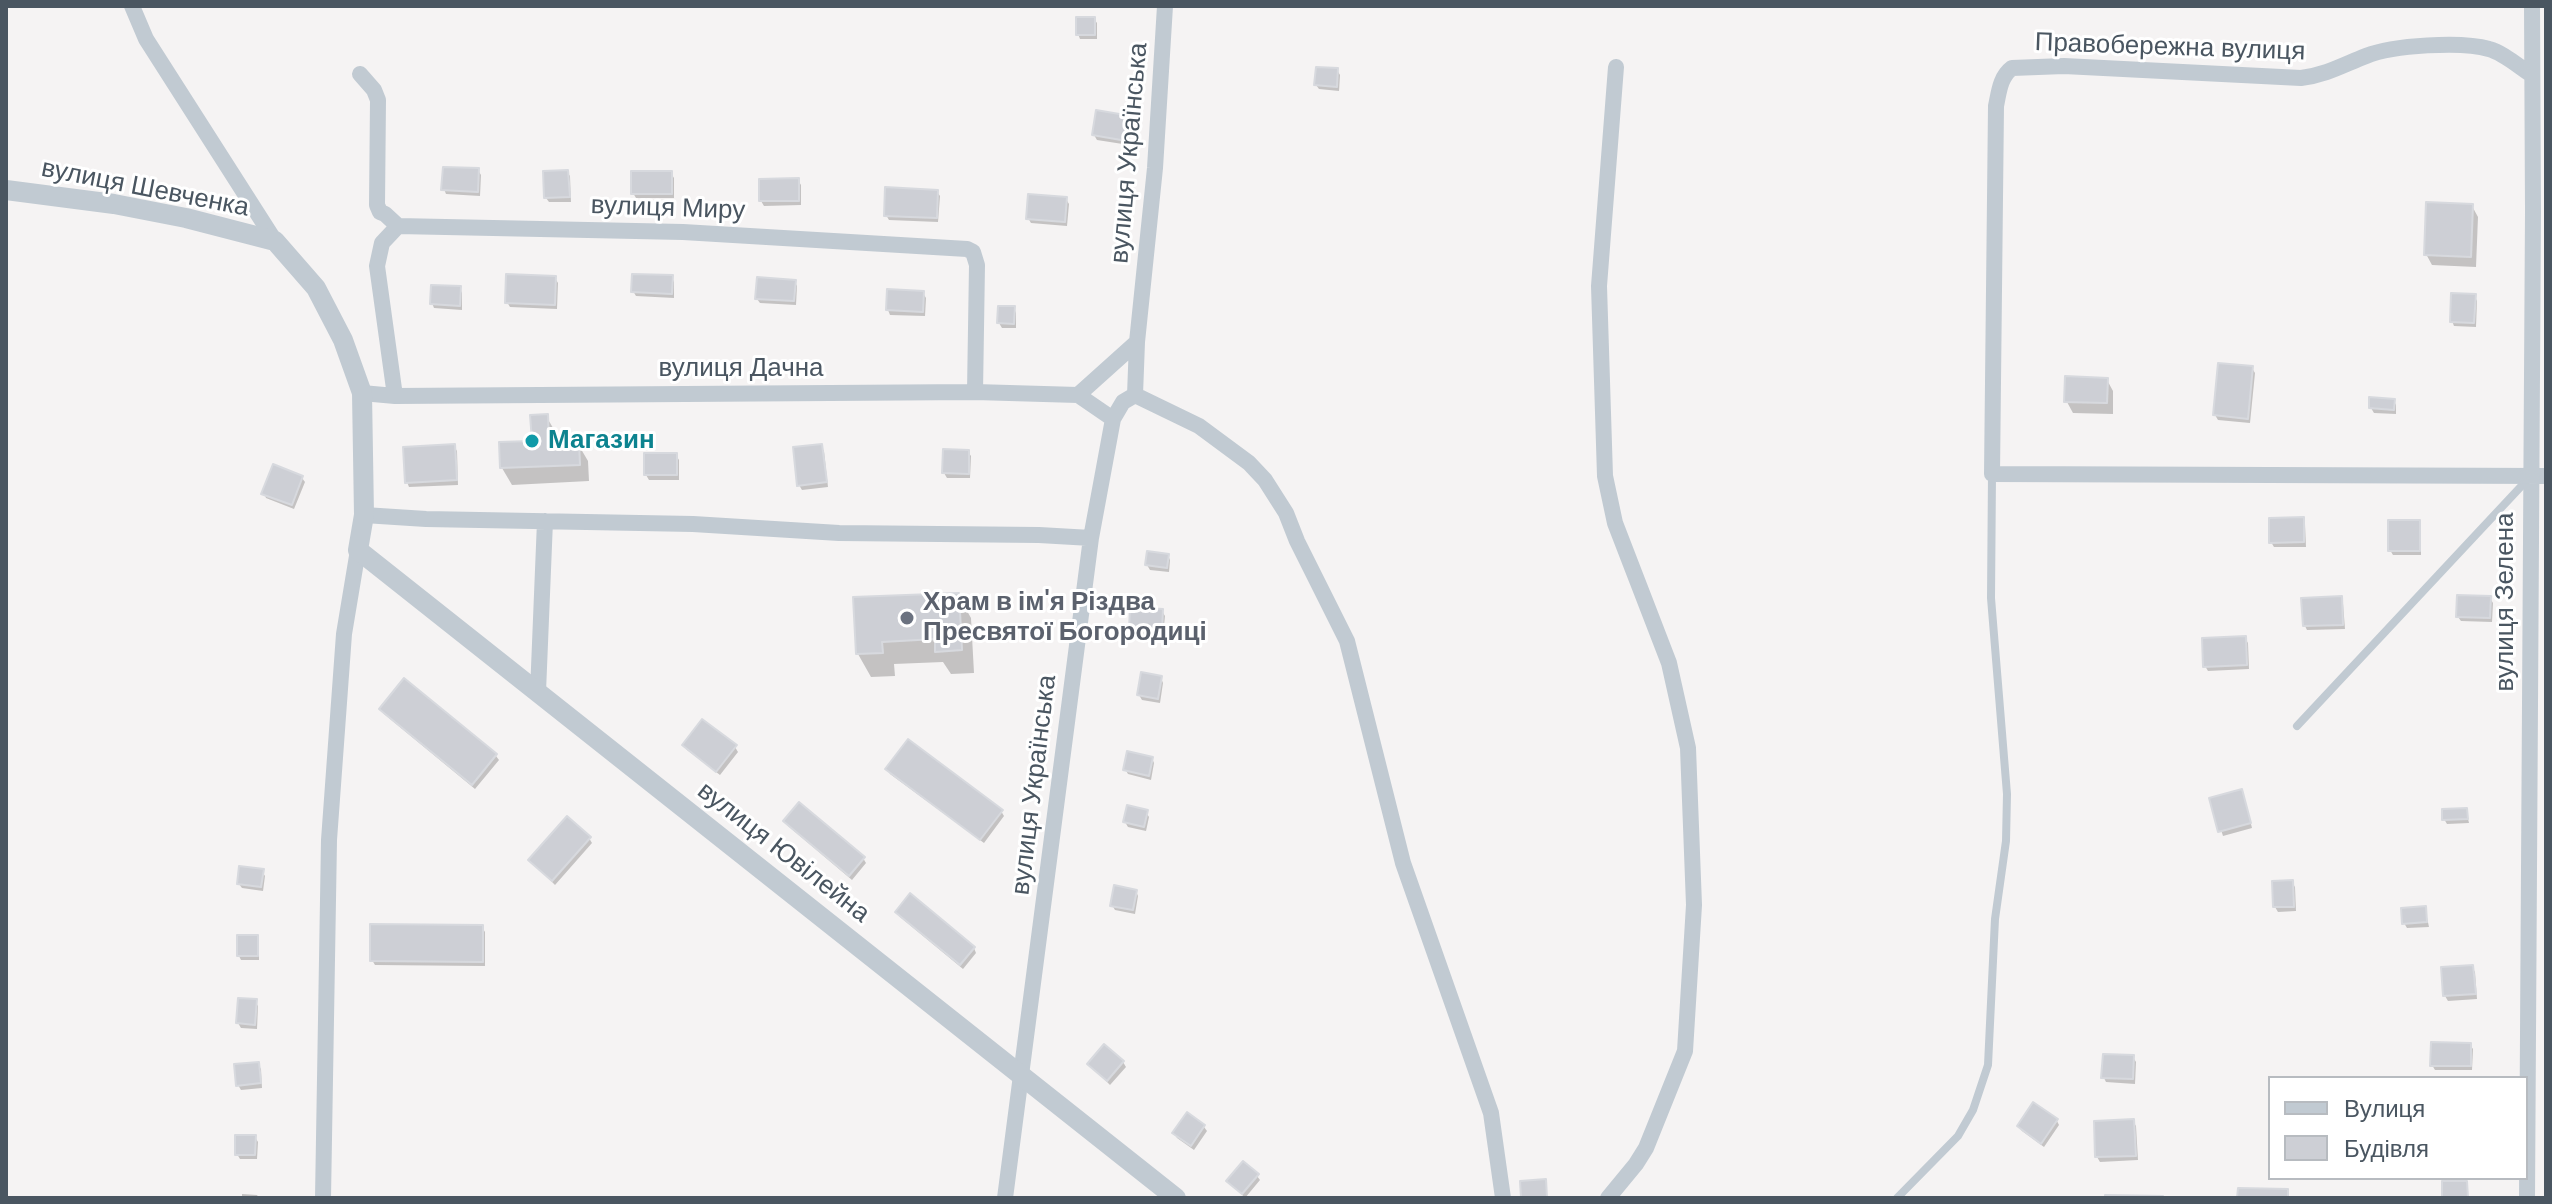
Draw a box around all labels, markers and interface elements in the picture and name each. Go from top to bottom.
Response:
street label: Правобережна вулиця [2034,28,2306,68]
street label: вулиця Українська [1105,41,1155,265]
street label: вулиця Шевченка [38,154,252,224]
street label: вулиця Миру [590,191,746,227]
street label: вулиця Дачна [658,353,824,385]
place label: Магазин [548,425,655,457]
marker: Магазин [523,432,541,450]
street label: вулиця Зелена [2490,512,2522,692]
place label: Храм в ім'я Різдва Пресвятої Богородиці [923,587,1207,648]
marker: Храм в ім'я Різдва Пресвятої Богородиці [898,609,916,627]
street label: вулиця Українська [1006,673,1064,897]
street label: вулиця Ювілейна [691,776,875,930]
legend [2268,1076,2528,1180]
text: Вулиця [2344,1093,2425,1124]
text: Будівля [2344,1133,2429,1164]

